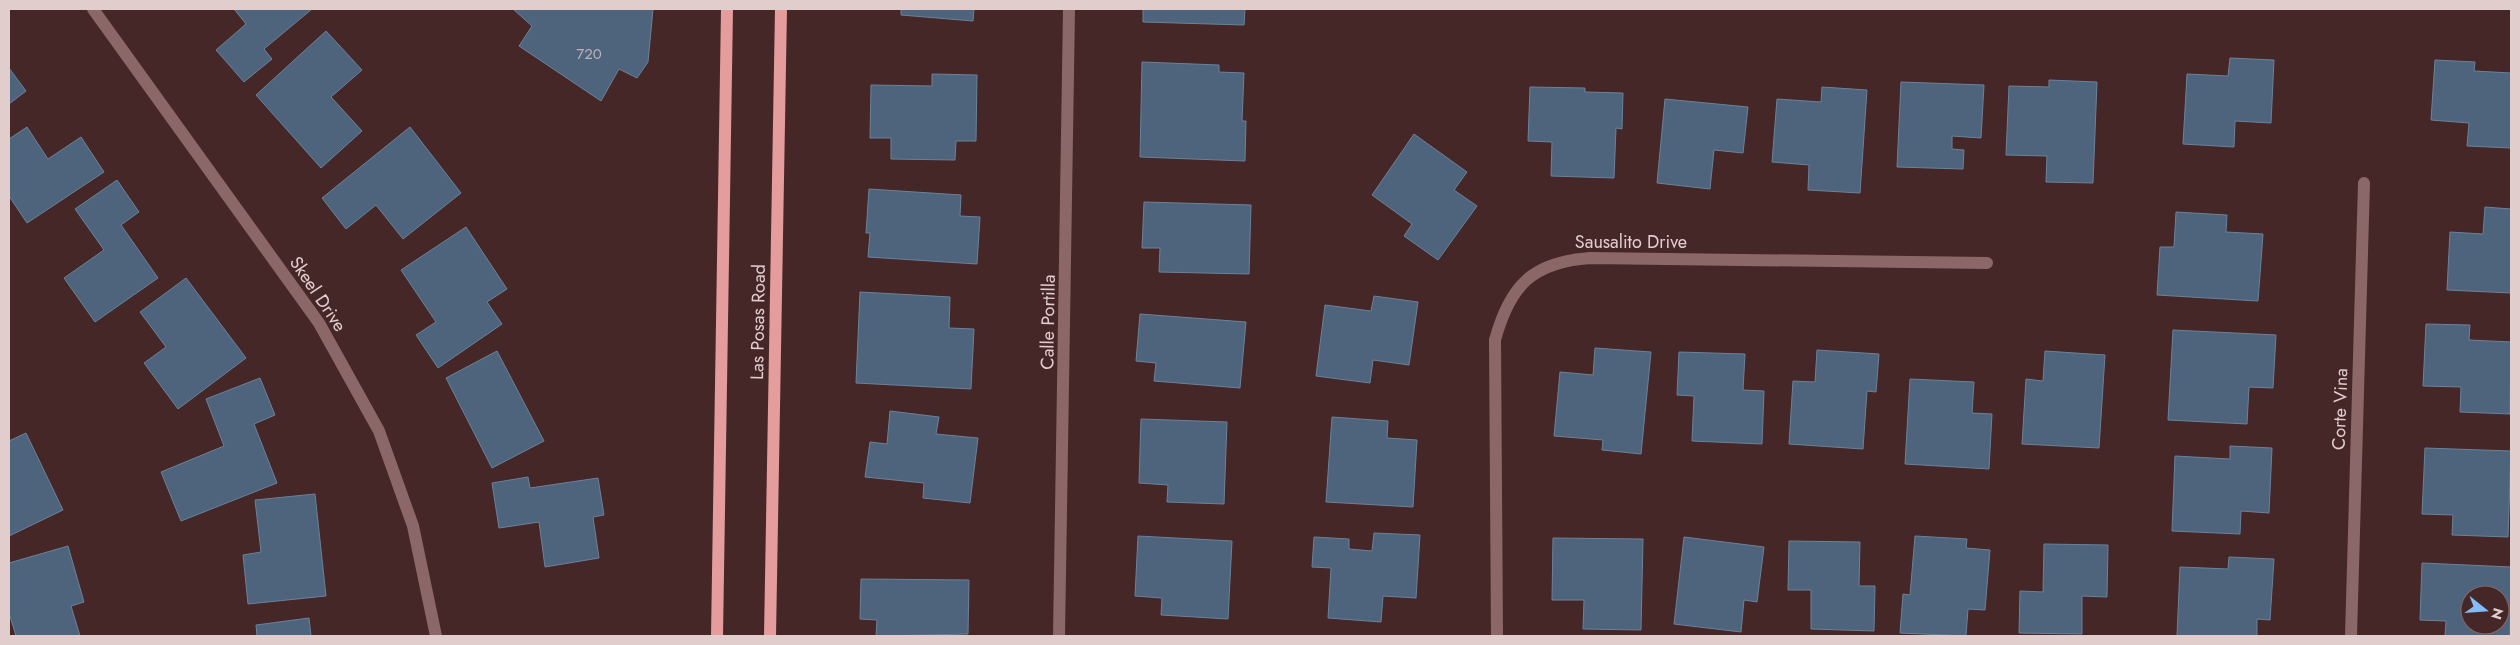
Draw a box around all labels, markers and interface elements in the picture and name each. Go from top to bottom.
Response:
house number: 720 [576,43,602,65]
street label: Sausalito Drive [1575,229,1687,255]
street label: Skeel Drive [283,251,353,337]
street label: Las Posas Road [744,264,772,380]
street label: Calle Portilla [1034,274,1062,370]
street label: Corte Vina [2326,368,2354,450]
north arrow [2460,585,2510,635]
text: N [2486,606,2509,622]

